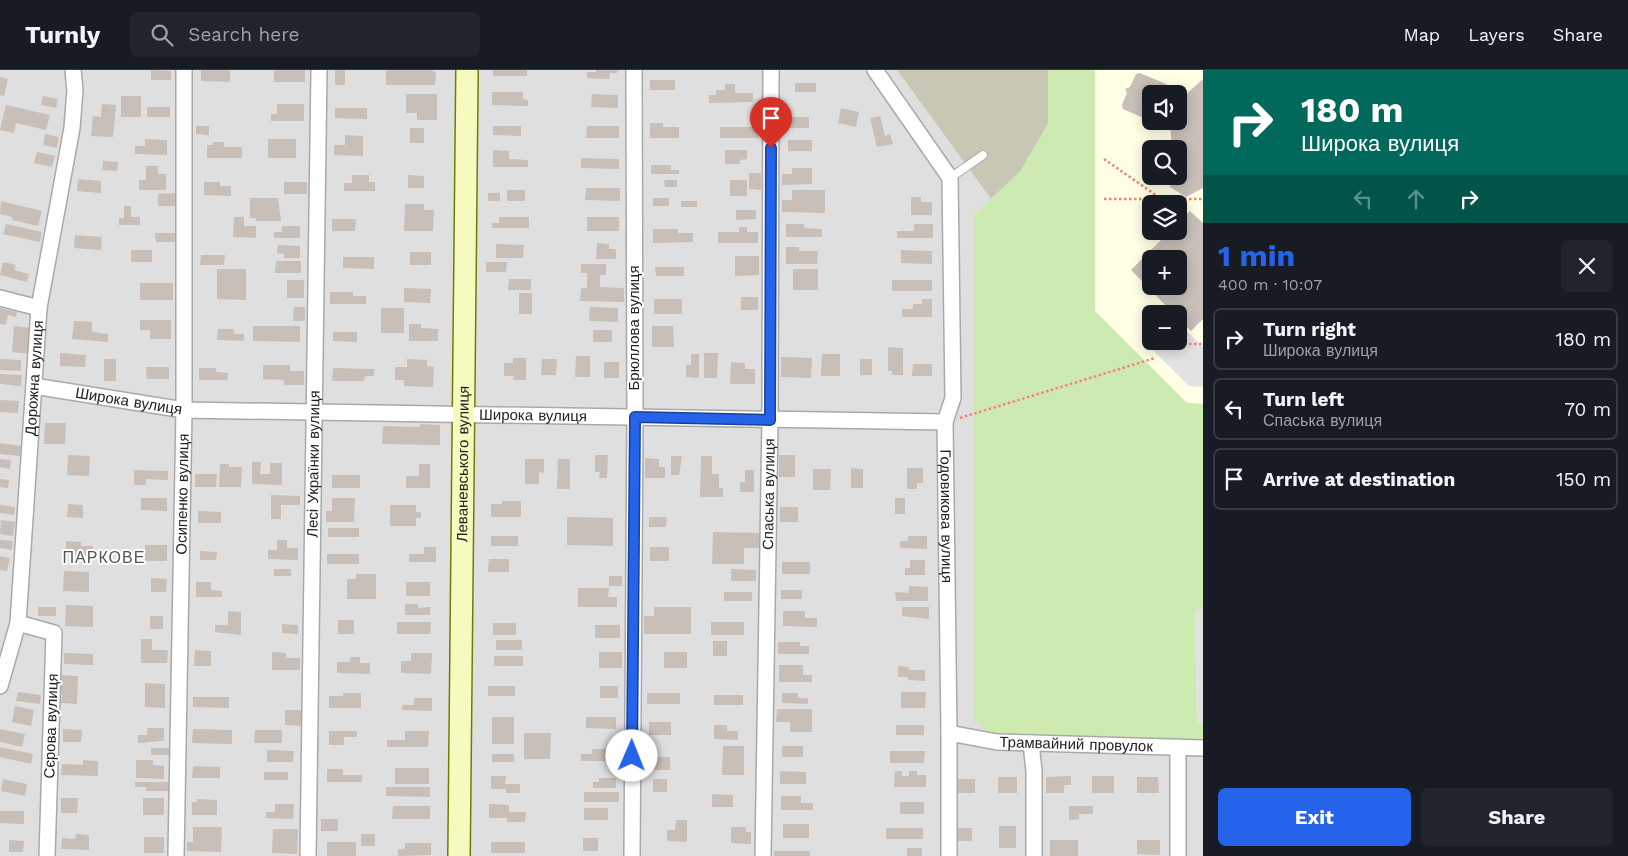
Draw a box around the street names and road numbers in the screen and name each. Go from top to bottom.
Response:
street label: Брюллова вулиця [625,265,643,391]
street label: Дорожна вулиця [22,320,47,436]
street label: Широка вулиця [74,384,183,419]
street label: Леваневського вулиця [453,386,473,542]
street label: Лесі Українки вулиця [303,390,324,538]
street label: Широка вулиця [479,406,587,425]
street label: Осипенко вулиця [172,433,193,555]
street label: Спаська вулиця [759,438,779,550]
street label: Годовикова вулиця [936,449,956,583]
street label: Сєрова вулиця [40,673,62,779]
street label: Трамвайний провулок [999,733,1154,756]

